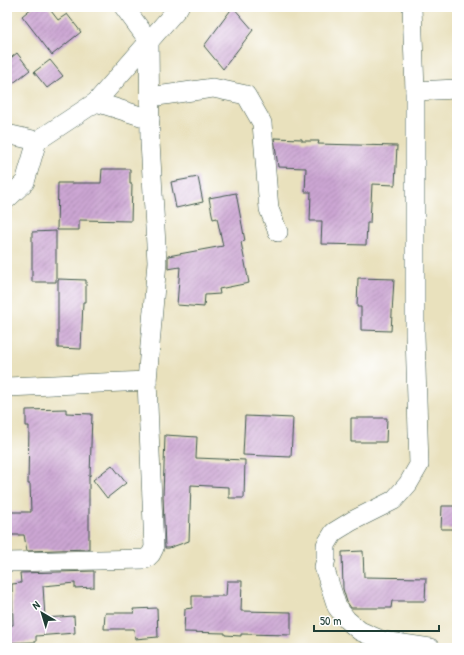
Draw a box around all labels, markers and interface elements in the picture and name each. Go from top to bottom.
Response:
north arrow [22,593,62,633]
text: N [29,598,43,612]
scale bar [314,607,439,633]
text: 50 m [320,612,341,629]

